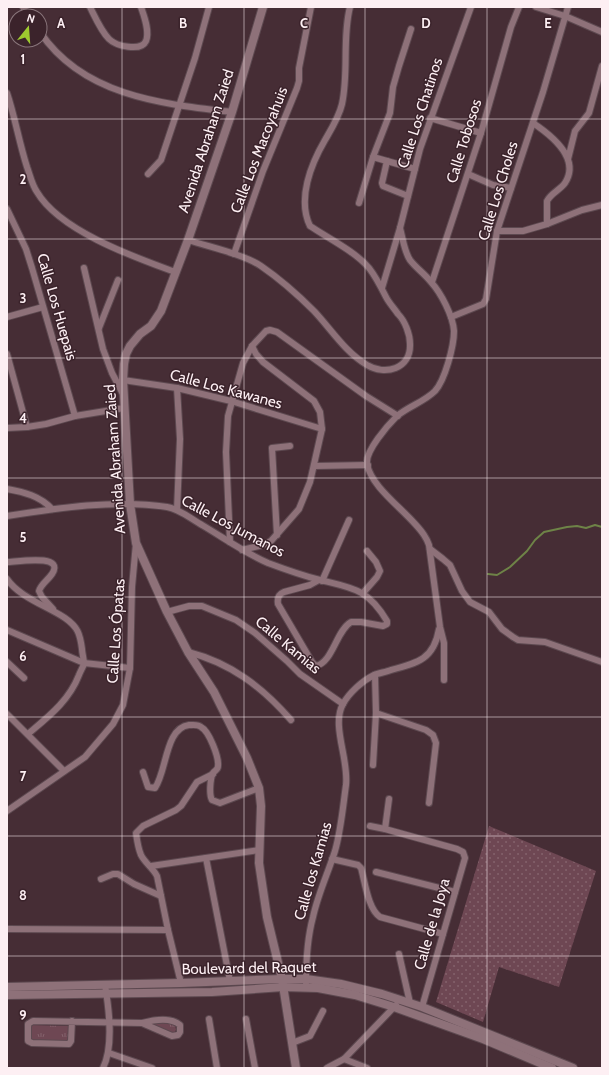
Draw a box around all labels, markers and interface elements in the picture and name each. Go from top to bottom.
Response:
north arrow [8,8,48,48]
text: N [25,11,37,26]
text: A [57,15,66,31]
text: B [179,15,187,31]
text: C [300,15,308,31]
text: D [421,15,431,31]
text: E [544,15,552,31]
text: 1 [21,51,25,67]
street label: Calle Los Chatinos [394,55,446,171]
street label: Avenida Abraham Zaied [174,67,238,215]
street label: Calle Los Macoyahuis [227,84,291,216]
street label: Calle Tobosos [443,97,485,185]
street label: Calle Los Choles [474,139,522,243]
text: 2 [20,171,27,187]
street label: Calle Los Huepais [33,251,81,363]
text: 3 [19,290,27,306]
street label: Calle Los Kawanes [168,365,284,413]
street label: Avenida Abraham Zaied [101,384,129,534]
text: 4 [19,410,27,426]
street label: Calle Los Jumanos [178,491,288,561]
text: 5 [20,529,27,545]
street label: Calle Los Ópatas [102,578,129,684]
street label: Calle Kamias [252,612,324,678]
text: 6 [19,648,27,664]
text: 7 [20,768,27,784]
street label: Calle los Kamias [290,820,336,922]
street label: Calle de la Joya [410,875,454,972]
text: 8 [19,887,27,903]
street label: Boulevard del Raquet [181,958,317,978]
text: 9 [19,1007,27,1023]

